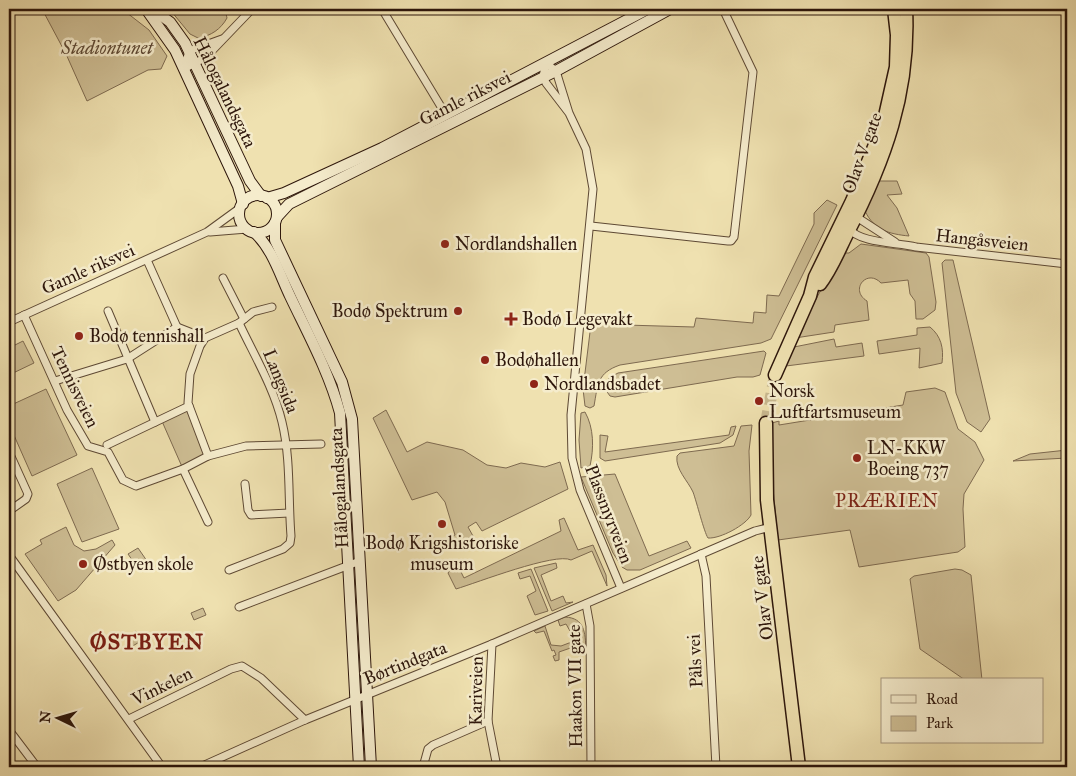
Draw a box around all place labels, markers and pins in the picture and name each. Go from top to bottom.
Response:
place label: Nordlandshallen [455,233,577,255]
marker: Nordlandshallen [439,238,451,250]
place label: Bodø Spektrum [332,300,448,322]
marker: Bodø Spektrum [452,305,464,317]
place label: Bodø Legevakt [522,308,633,331]
marker: Bodø Legevakt [504,312,518,326]
place label: Bodø tennishall [89,325,205,347]
marker: Bodø tennishall [73,330,85,342]
place label: Bodøhallen [495,349,579,371]
marker: Bodøhallen [479,354,491,366]
place label: Nordlandsbadet [544,373,661,395]
marker: Nordlandsbadet [528,378,540,390]
place label: Norsk Luftfartsmuseum [769,380,901,423]
marker: Norsk Luftfartsmuseum [753,395,765,407]
place label: LN-KKW Boeing 737 [867,437,949,481]
marker: LN-KKW Boeing 737 [851,452,863,464]
marker: Bodø Krigshistoriske museum [436,518,448,530]
place label: Bodø Krigshistoriske museum [365,532,519,575]
place label: Østbyen skole [93,553,194,575]
marker: Østbyen skole [77,558,89,570]

